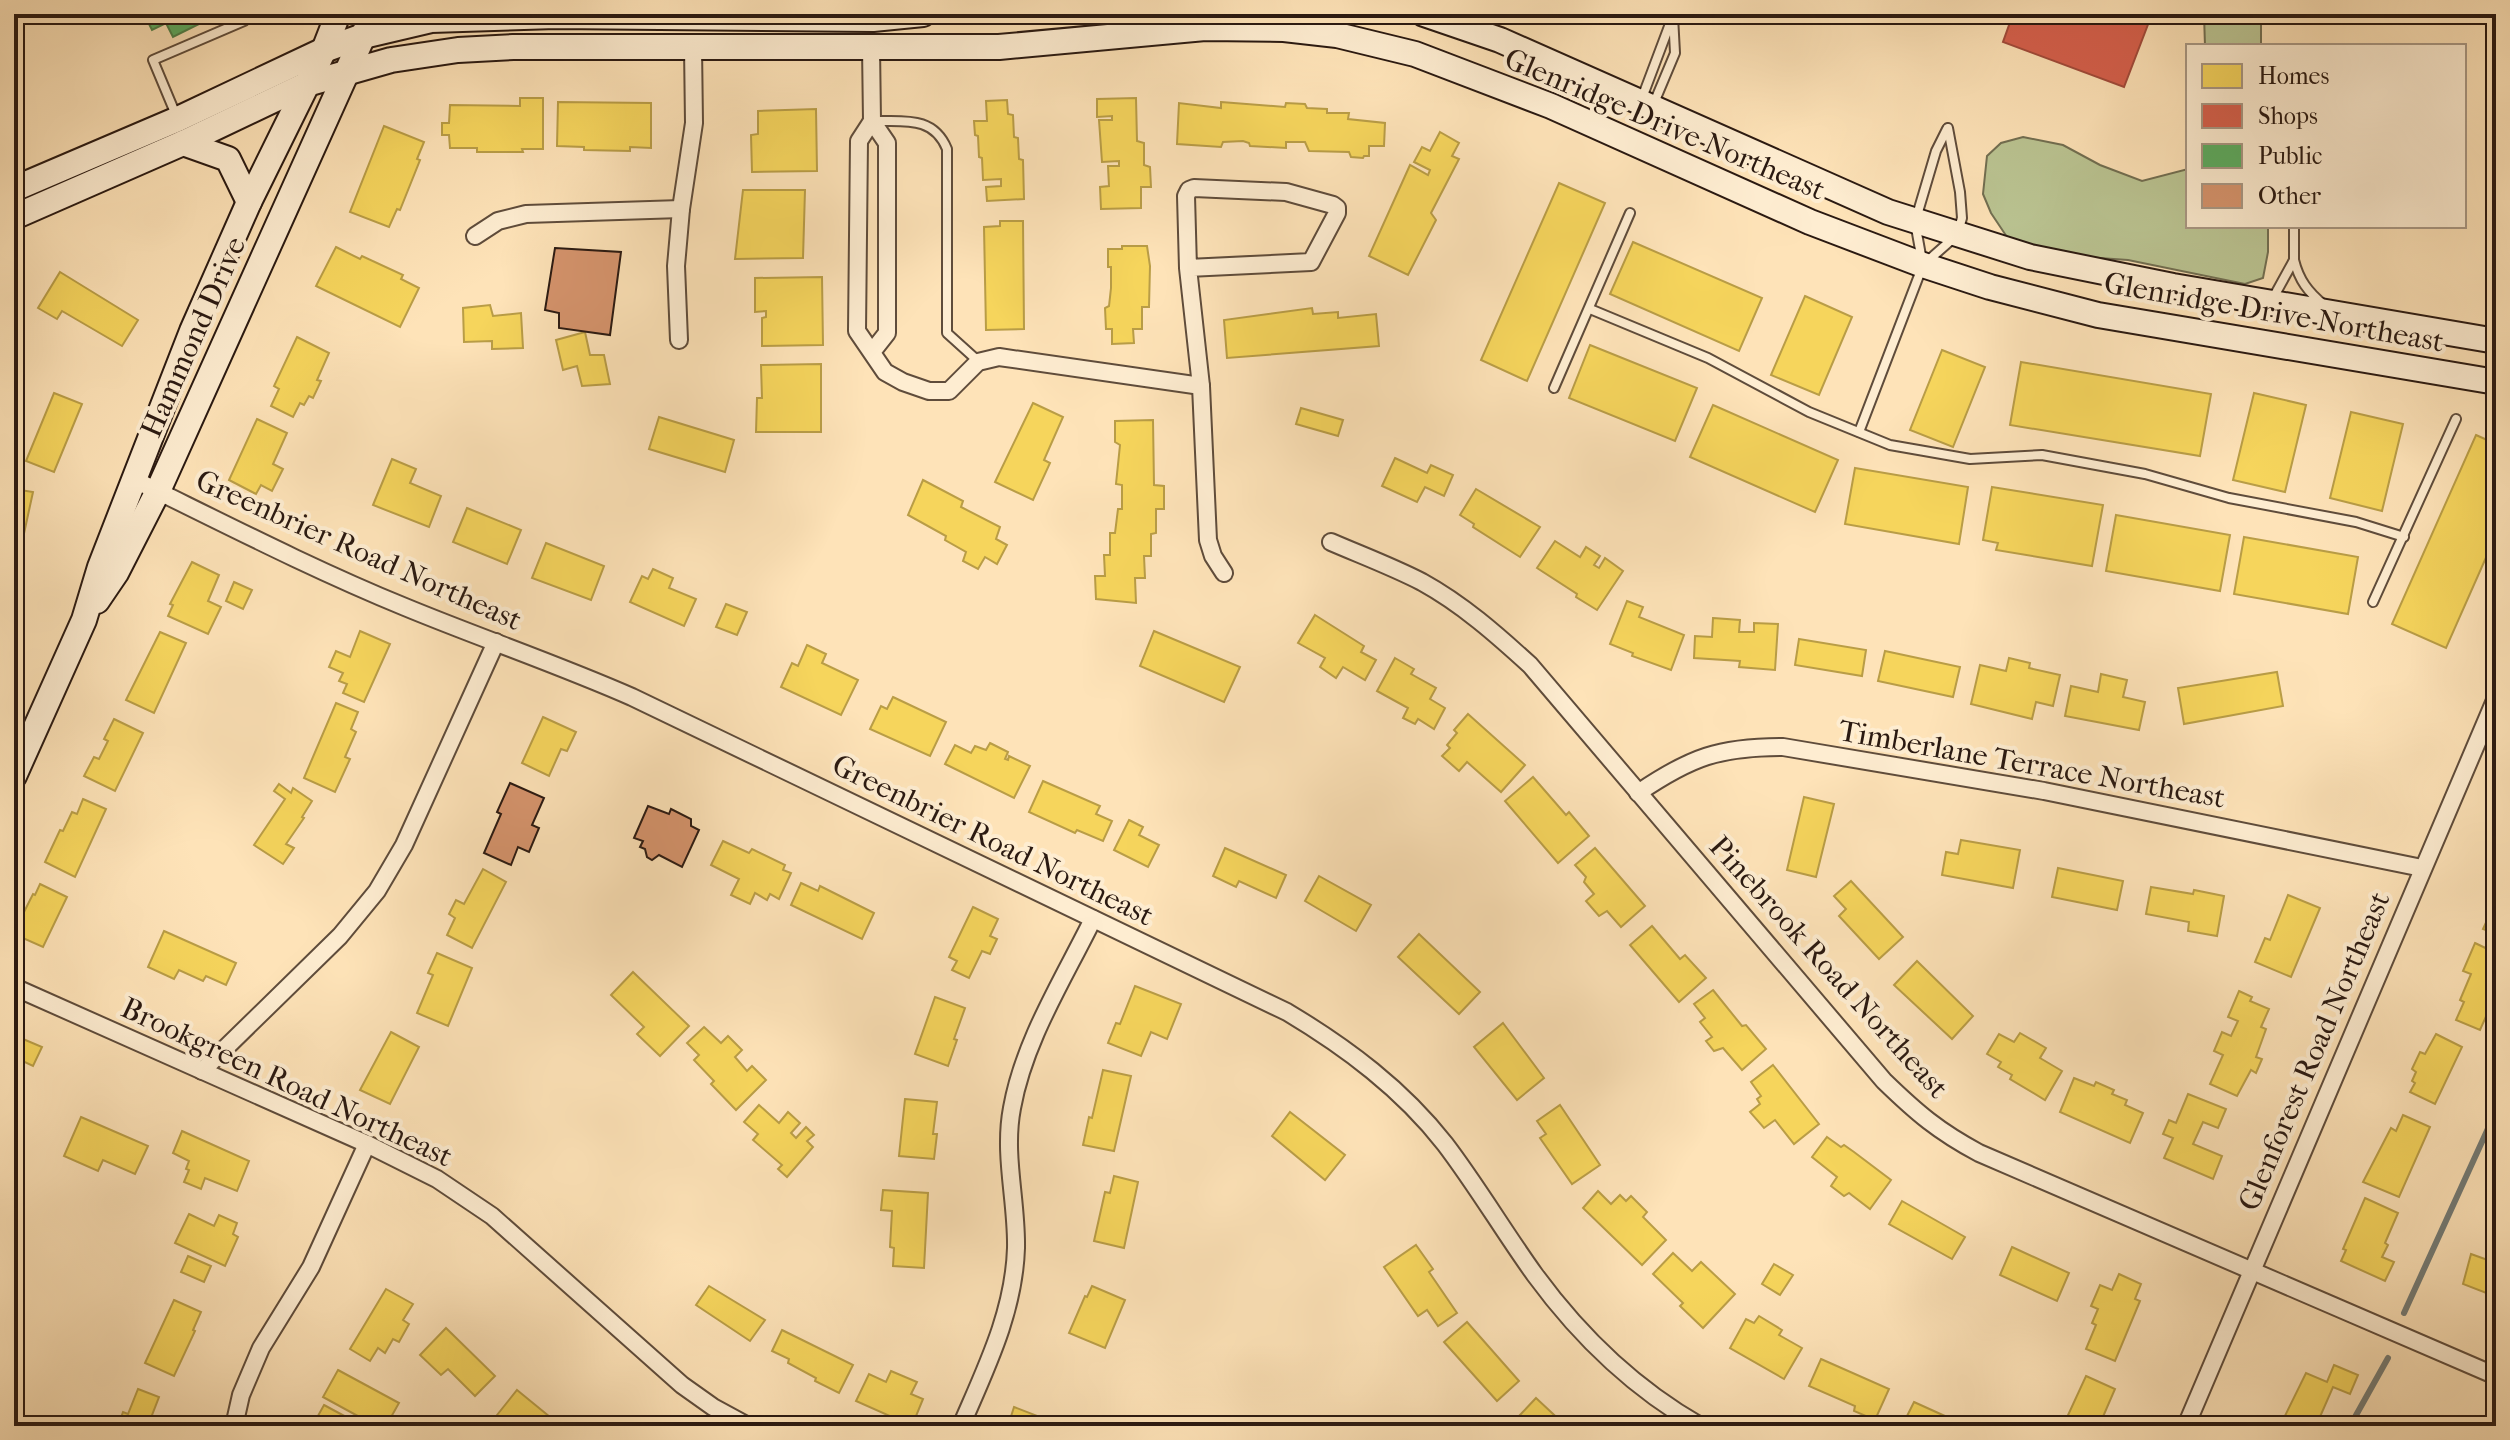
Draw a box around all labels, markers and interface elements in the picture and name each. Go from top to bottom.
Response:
street label: Glenridge Drive Northeast [1499,41,1830,208]
legend [2186,44,2466,228]
text: Homes [2258,62,2329,90]
text: Shops [2258,102,2318,130]
text: Public [2258,142,2322,170]
text: Other [2258,182,2322,210]
street label: Hammond Drive [134,231,253,443]
street label: Glenridge Drive Northeast [2101,265,2447,360]
street label: Greenbrier Road Northeast [190,463,527,638]
street label: Timberlane Terrace Northeast [1836,713,2228,816]
street label: Greenbrier Road Northeast [826,747,1159,934]
street label: Pinebrook Road Northeast [1702,829,1956,1106]
street label: Glenforest Road Northeast [2231,886,2398,1216]
street label: Brookgreen Road Northeast [116,990,458,1175]

